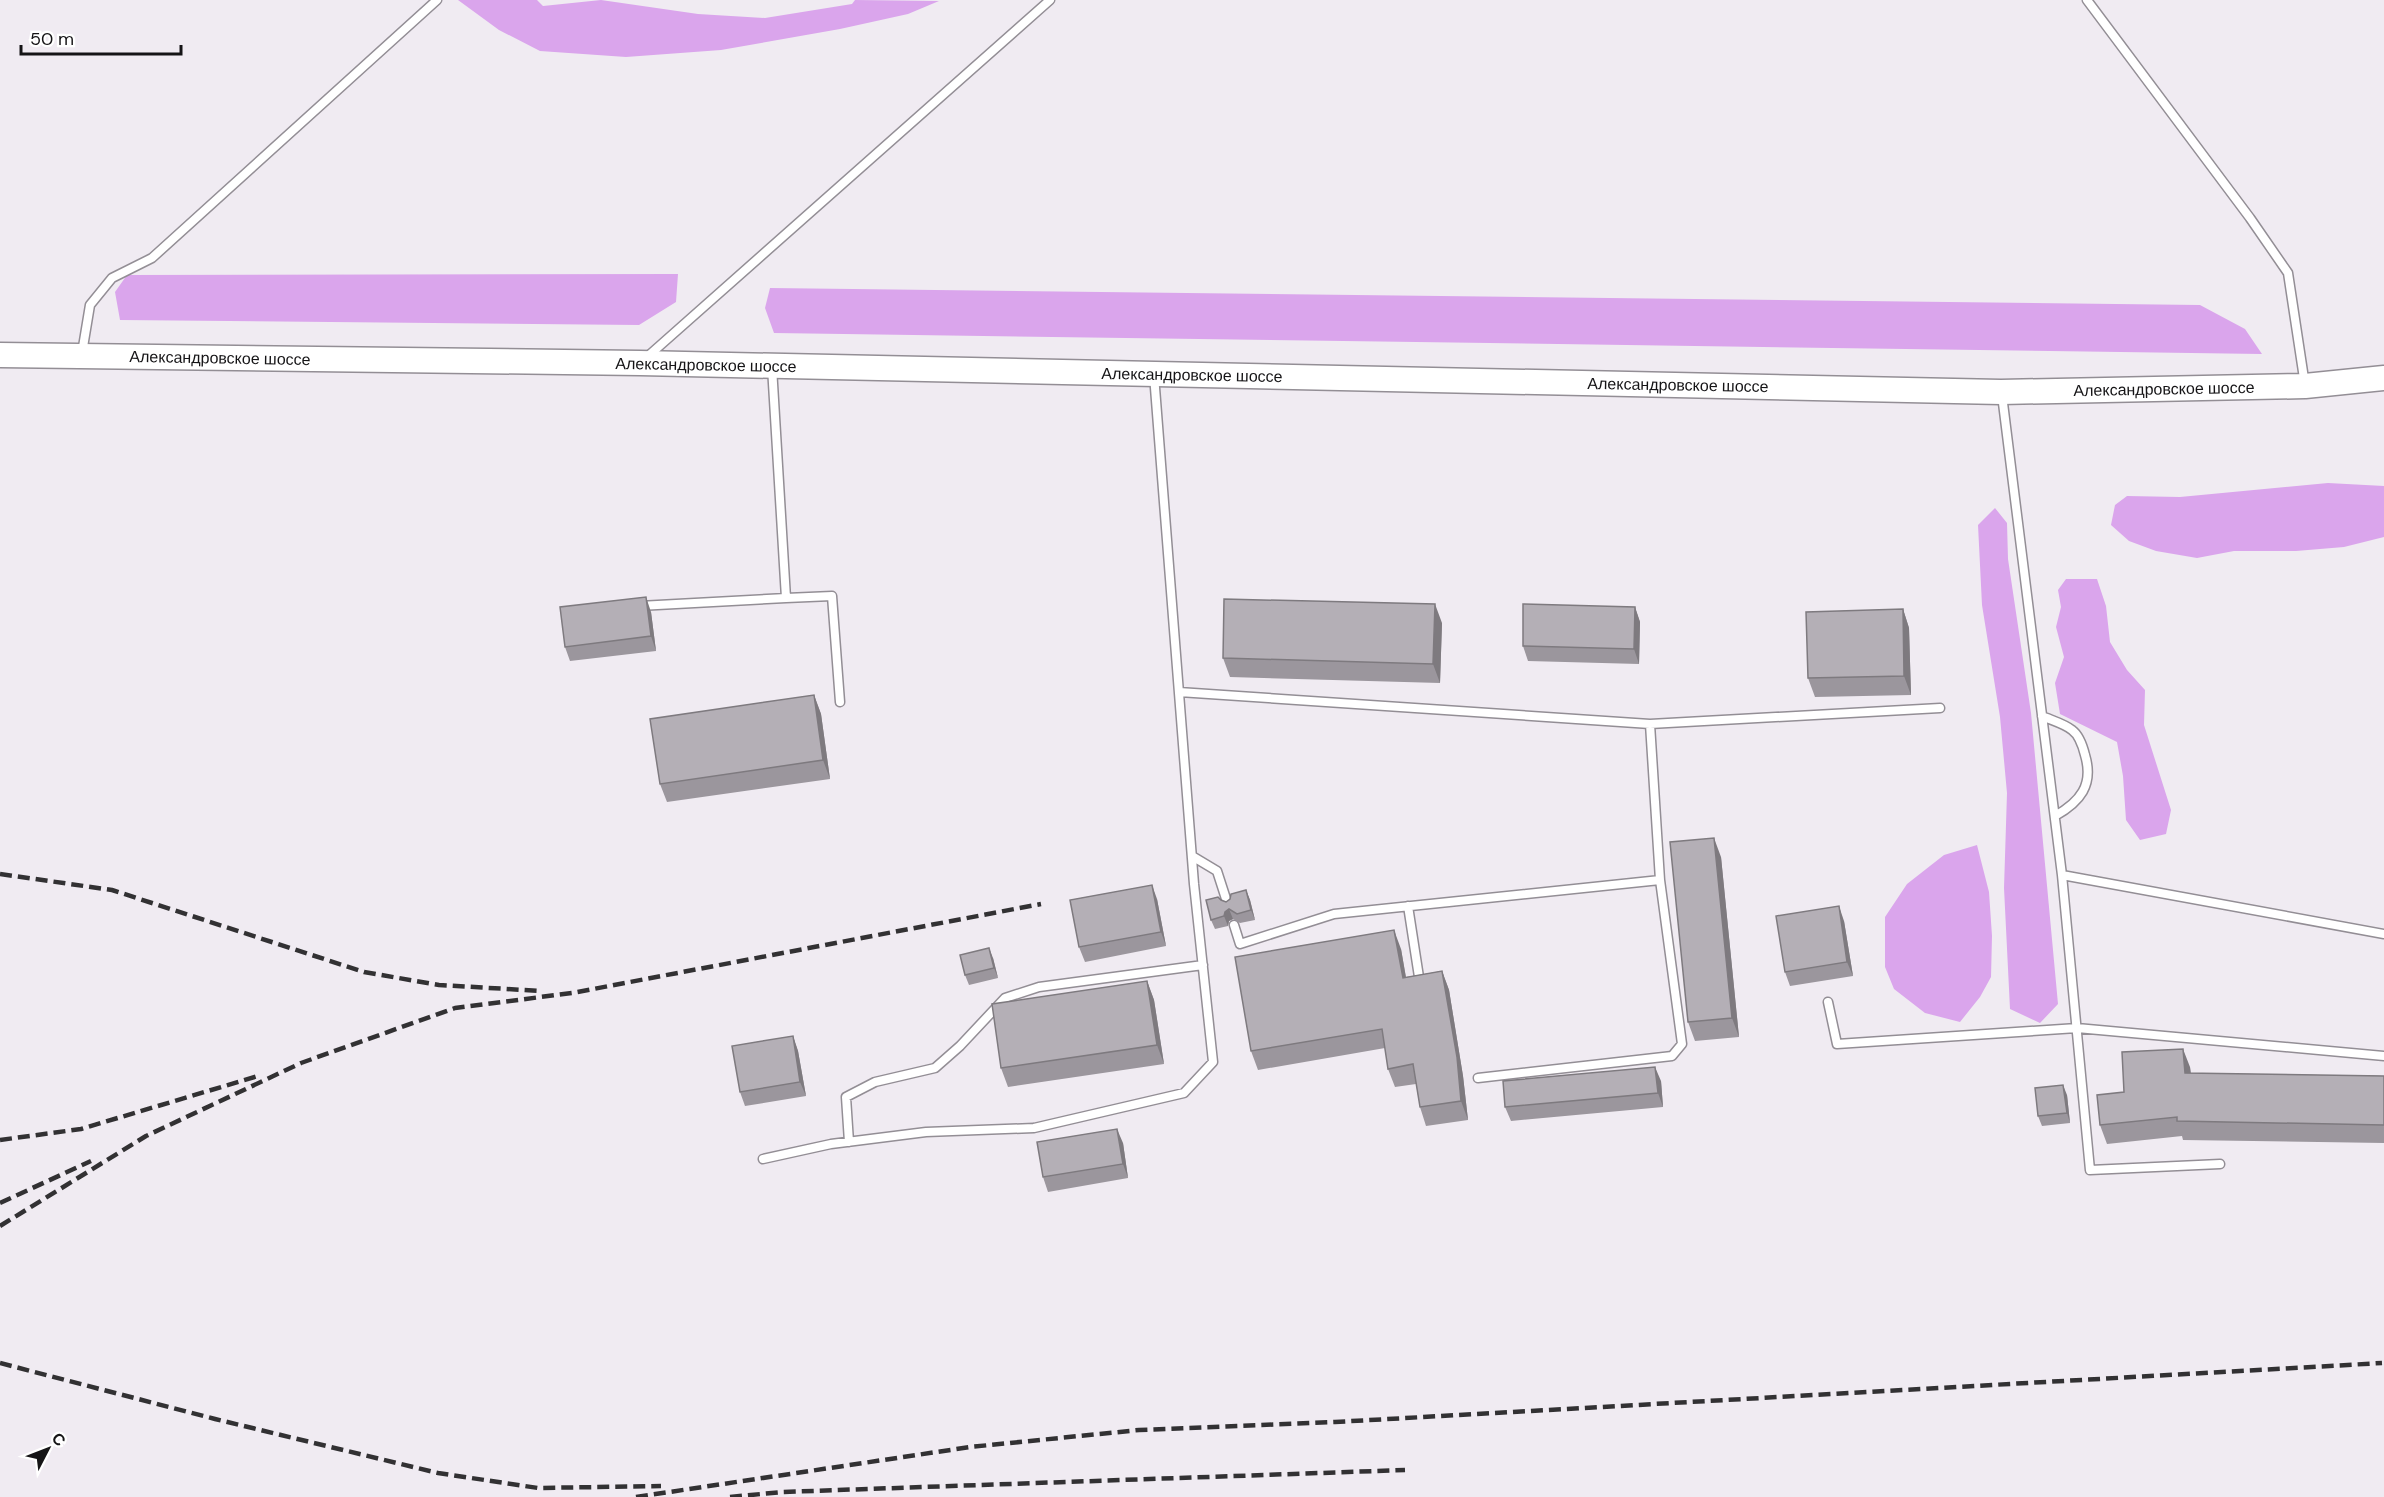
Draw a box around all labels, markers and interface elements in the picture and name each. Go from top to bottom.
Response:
scale bar [21,18,182,56]
text: 50 m [30,27,74,51]
street label: Александровское шоссе [129,346,311,370]
street label: Александровское шоссе [615,353,797,377]
street label: Александровское шоссе [1101,363,1283,387]
street label: Александровское шоссе [1587,373,1769,397]
street label: Александровское шоссе [2073,377,2255,401]
north arrow [18,1419,78,1479]
text: С [47,1428,71,1451]

